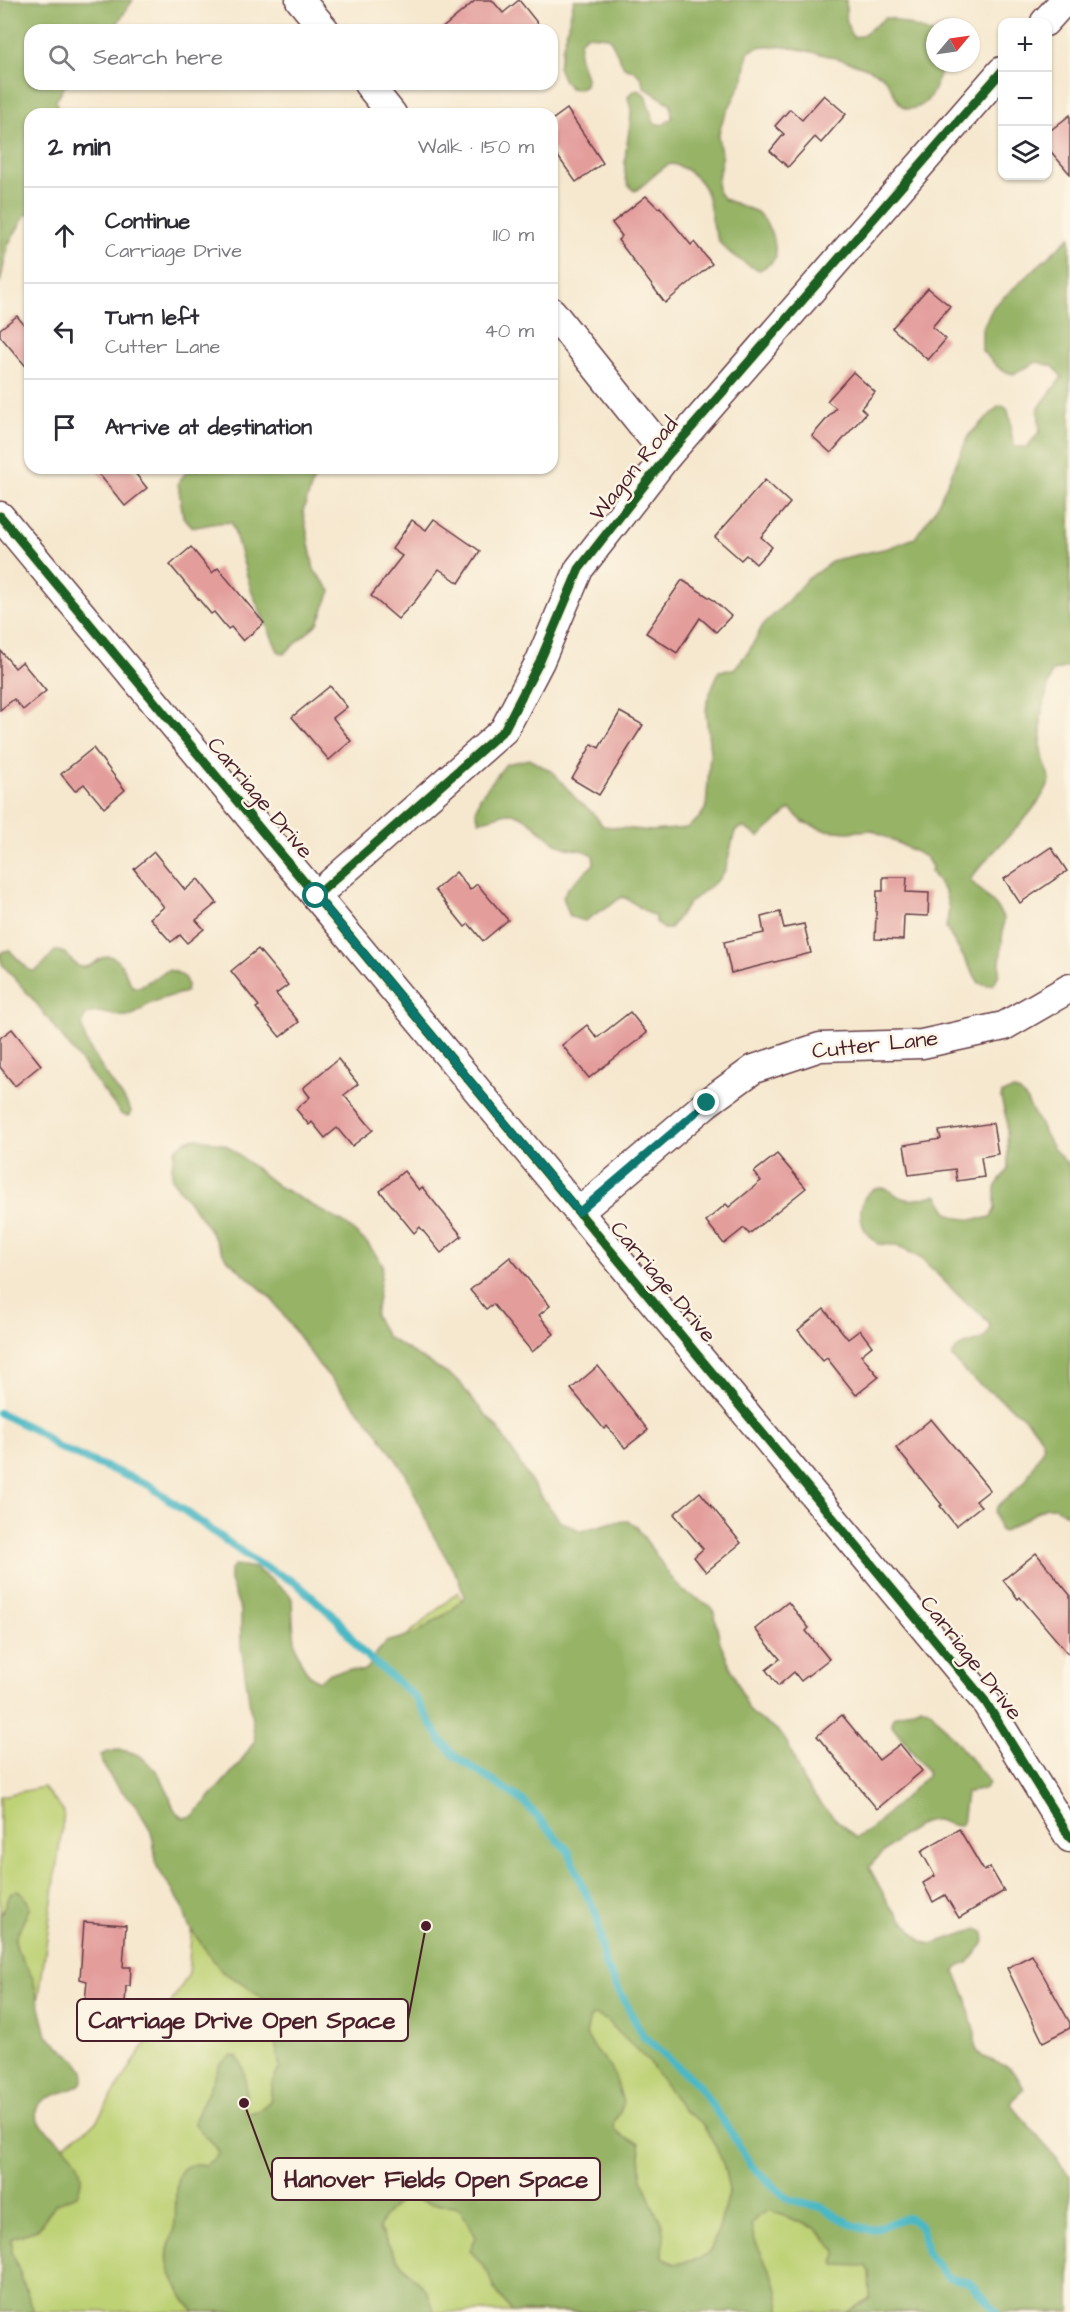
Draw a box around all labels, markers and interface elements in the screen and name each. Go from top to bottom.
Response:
north arrow [926,18,980,72]
map controls [998,18,1052,180]
button: + [998,18,1052,72]
search box [24,24,558,90]
icon: search [45,41,78,74]
text: Search here [93,42,223,73]
button: − [998,72,1052,126]
button: layers [998,126,1052,180]
text: 2 min [48,129,110,165]
text: Walk · 150 m [418,133,534,161]
text: Continue [105,206,190,237]
icon: ahead [48,219,81,252]
text: 110 m [493,221,534,249]
text: Carriage Drive [105,237,242,265]
text: Turn left [105,302,199,333]
icon: left [48,315,81,348]
text: 40 m [484,317,534,345]
text: Cutter Lane [105,333,220,361]
street label: Wagon Road [582,410,686,528]
icon: arrive [48,411,81,444]
text: Arrive at destination [105,412,312,443]
street label: Carriage Drive [199,730,320,866]
route start [302,882,328,908]
street label: Cutter Lane [810,1023,940,1067]
route end [693,1089,719,1115]
street label: Carriage Drive [602,1214,723,1350]
street label: Carriage Drive [912,1589,1030,1728]
callout: Carriage Drive Open Space [77,1999,408,2041]
text: Carriage Drive Open Space [88,2004,396,2039]
callout: Hanover Fields Open Space [272,2158,600,2200]
text: Hanover Fields Open Space [284,2163,588,2197]

